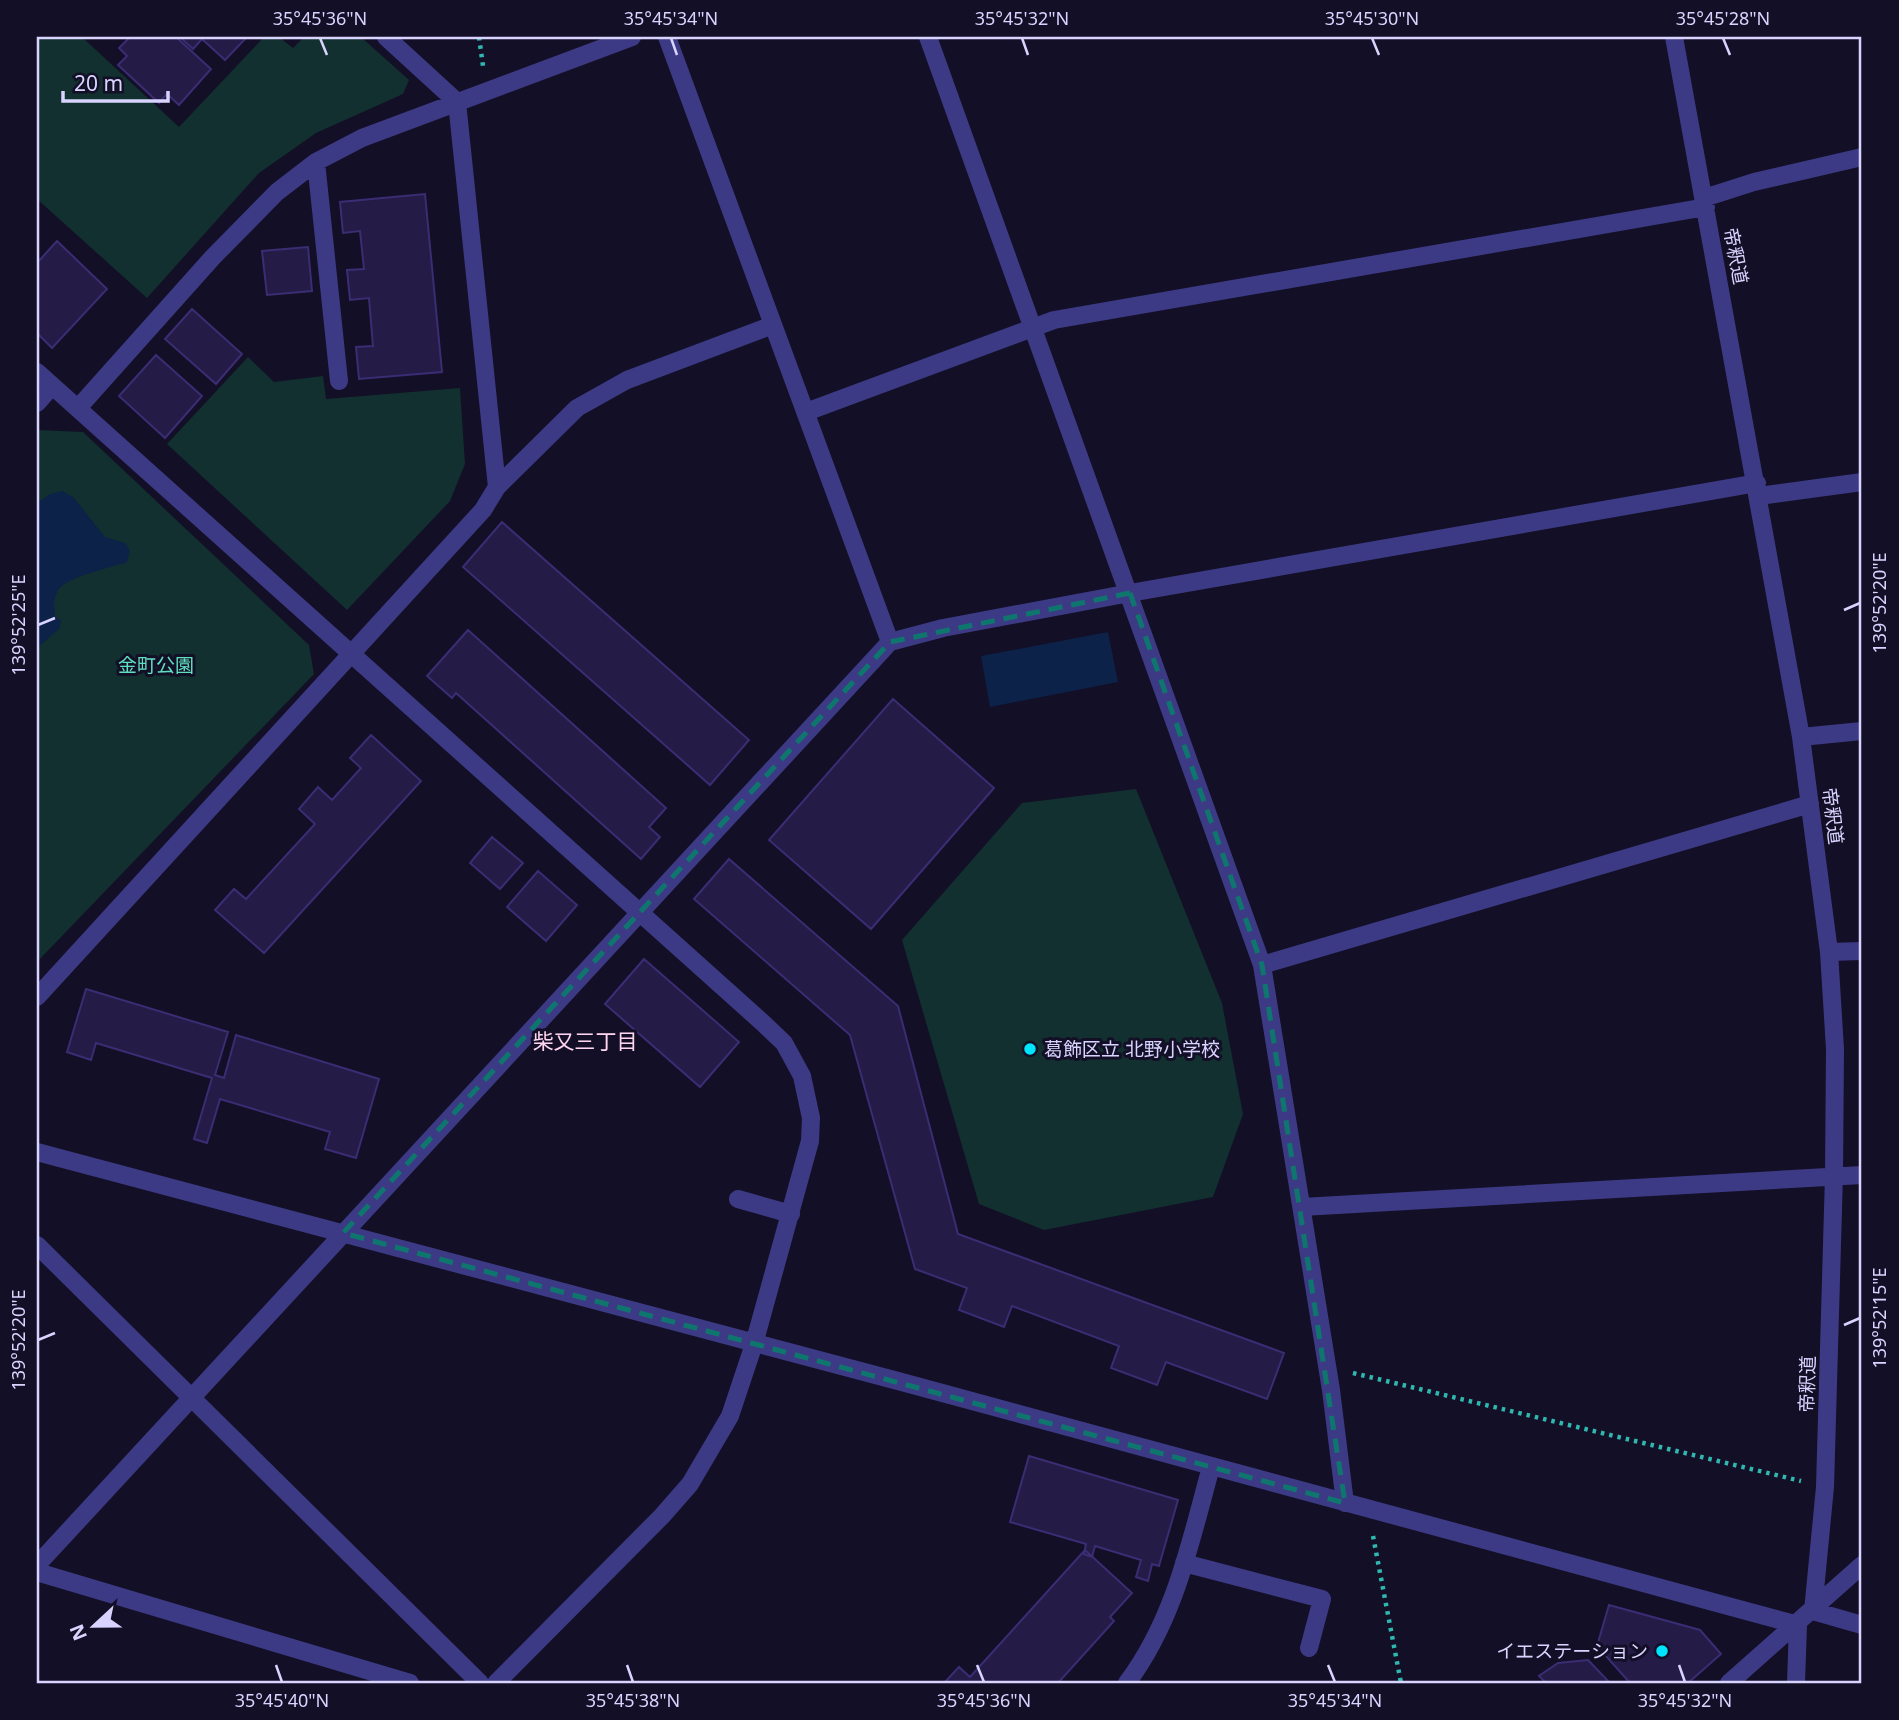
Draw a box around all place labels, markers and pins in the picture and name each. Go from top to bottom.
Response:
place label: 葛飾区立 北野小学校 [1044,1036,1220,1062]
marker: 葛飾区立 北野小学校 [1022,1041,1038,1057]
place label: イエステーション [1497,1638,1648,1664]
marker: イエステーション [1654,1643,1670,1659]

